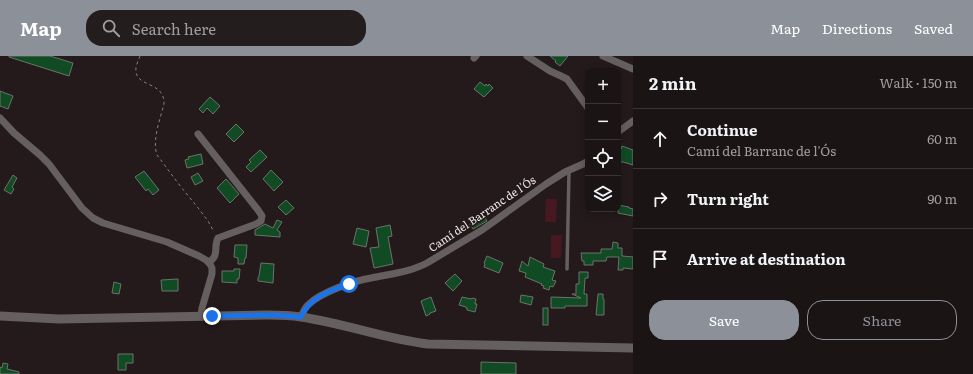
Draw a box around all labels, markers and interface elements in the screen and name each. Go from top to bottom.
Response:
search box [86,10,366,46]
text: Map [20,14,62,42]
icon: search [100,17,122,39]
text: Search here [132,17,216,40]
text: Map [770,18,800,38]
text: Directions [822,18,892,38]
text: Saved [914,18,953,38]
map controls [585,68,621,212]
button: + [585,68,621,104]
text: 2 min [649,70,697,95]
text: Walk · 150 m [880,73,957,92]
button: − [585,104,621,140]
text: Continue [687,118,757,141]
icon: ahead [649,128,671,150]
text: 60 m [927,129,957,148]
button: locate [585,140,621,176]
text: Camí del Barranc de l'Ós [687,141,836,160]
street label: Camí del Barranc de l'Ós [425,171,538,255]
button: layers [585,176,621,212]
text: Turn right [687,187,769,210]
icon: right [649,188,671,210]
text: 90 m [927,189,957,208]
text: Arrive at destination [687,247,846,270]
icon: arrive [649,248,671,270]
route start [340,275,358,293]
button: Save [649,300,799,340]
button: Share [807,300,957,340]
route end [203,307,221,325]

